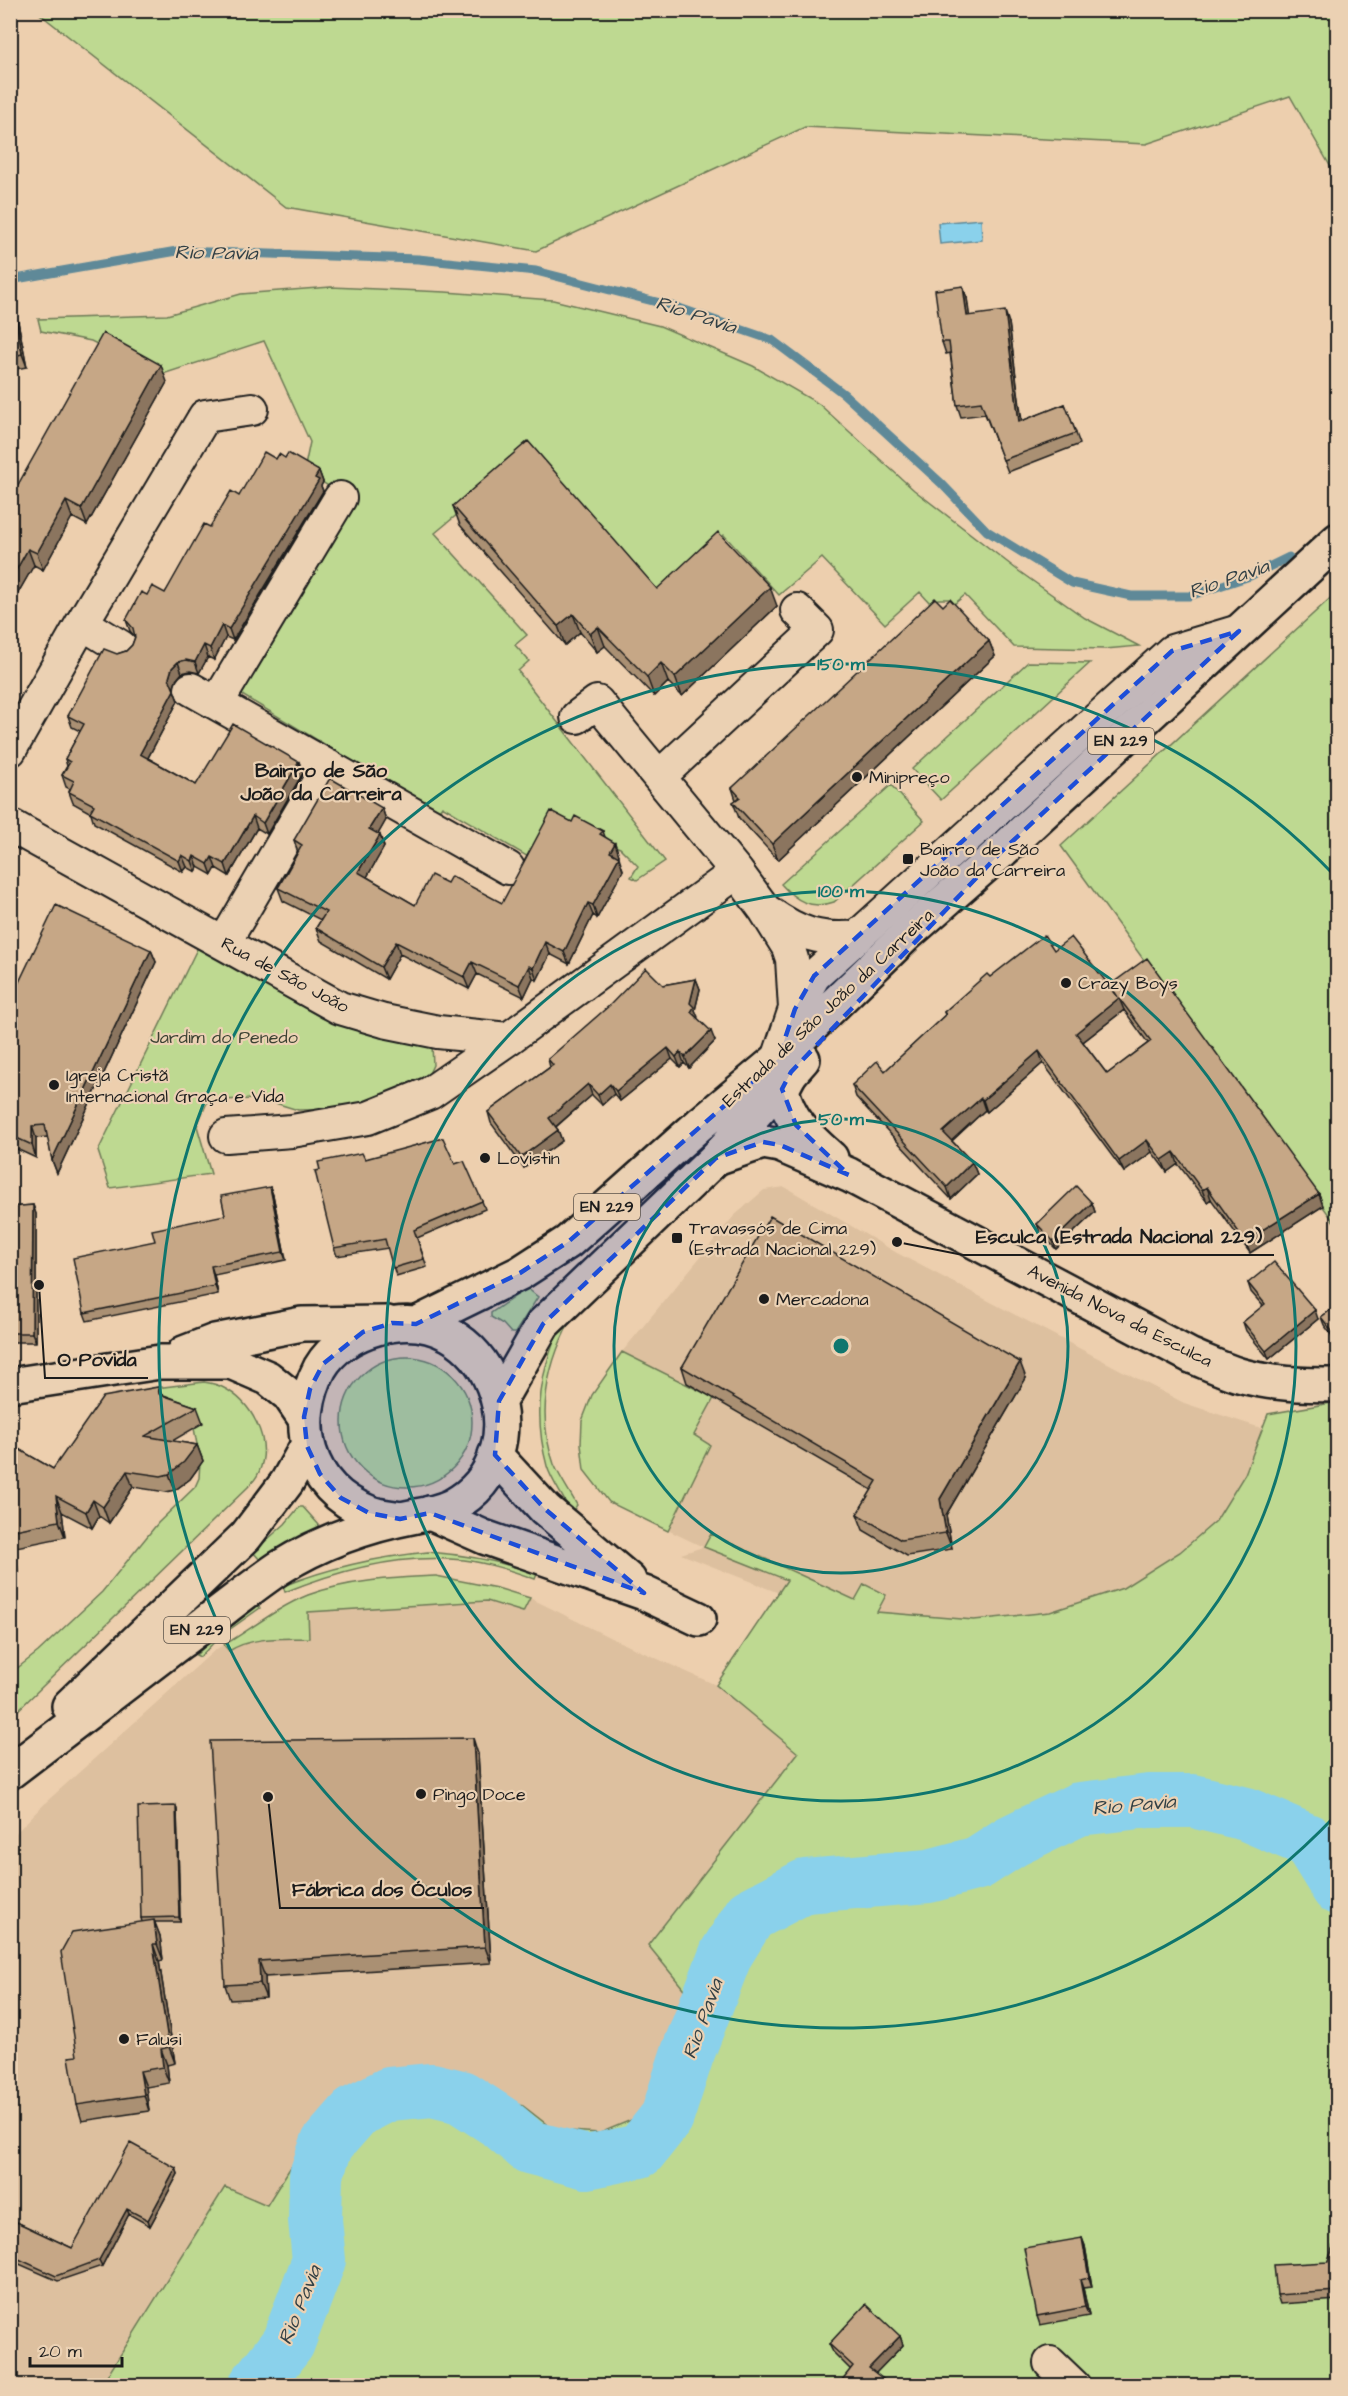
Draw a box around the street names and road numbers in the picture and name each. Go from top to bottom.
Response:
road number: EN 229 [1088,728,1154,754]
street label: Estrada de São João da Carreira [717,903,939,1113]
street label: Rua de São João [217,931,353,1019]
road number: EN 229 [574,1194,640,1220]
street label: Avenida Nova da Esculca [1023,1259,1217,1373]
road number: EN 229 [164,1617,230,1643]

